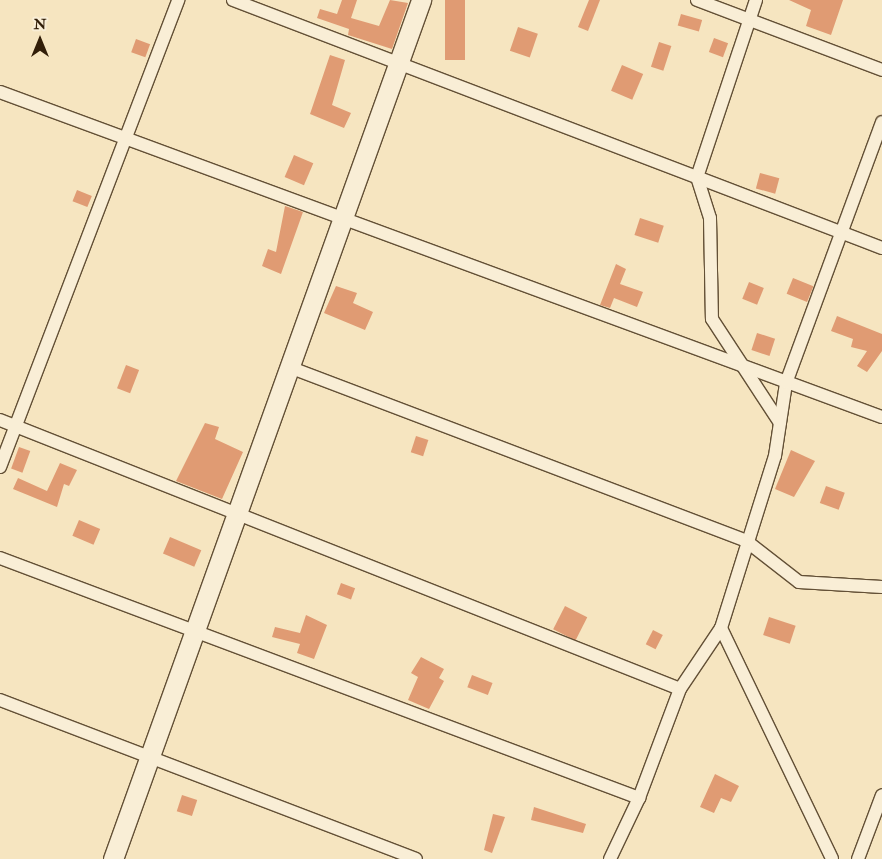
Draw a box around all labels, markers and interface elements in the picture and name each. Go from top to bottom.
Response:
north arrow [15,15,65,65]
text: N [34,16,46,33]

